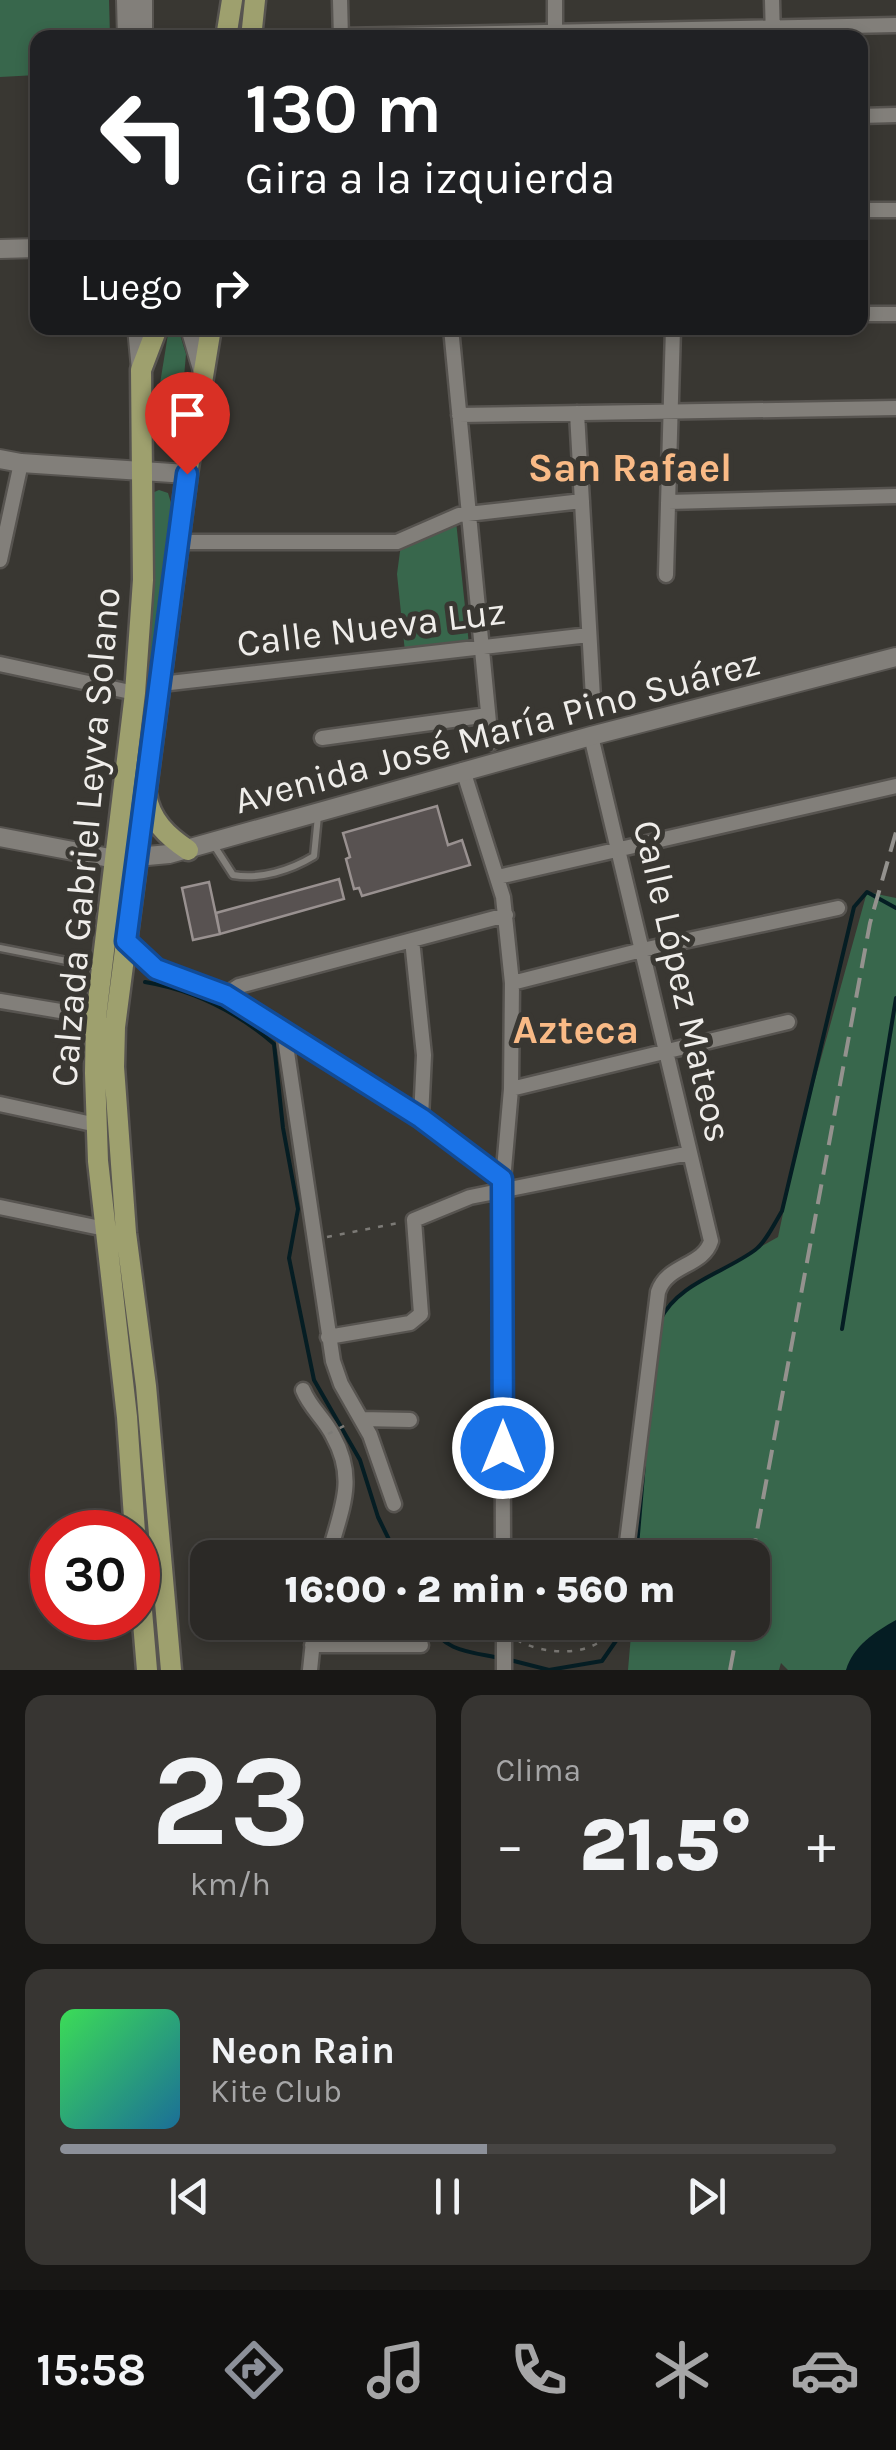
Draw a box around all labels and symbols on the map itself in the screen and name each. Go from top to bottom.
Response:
pin [145,372,230,475]
district label: San Rafael [528,444,732,491]
street label: Calzada Gabriel Leyva Solano [41,585,130,1089]
street label: Calle Nueva Luz [234,589,508,666]
street label: Avenida José María Pino Suárez [229,640,765,823]
street label: Calle López Mateos [624,816,741,1146]
district label: Azteca [513,1006,639,1053]
position arrow [451,1396,555,1500]
speed limit sign: 30 [30,1510,160,1640]

